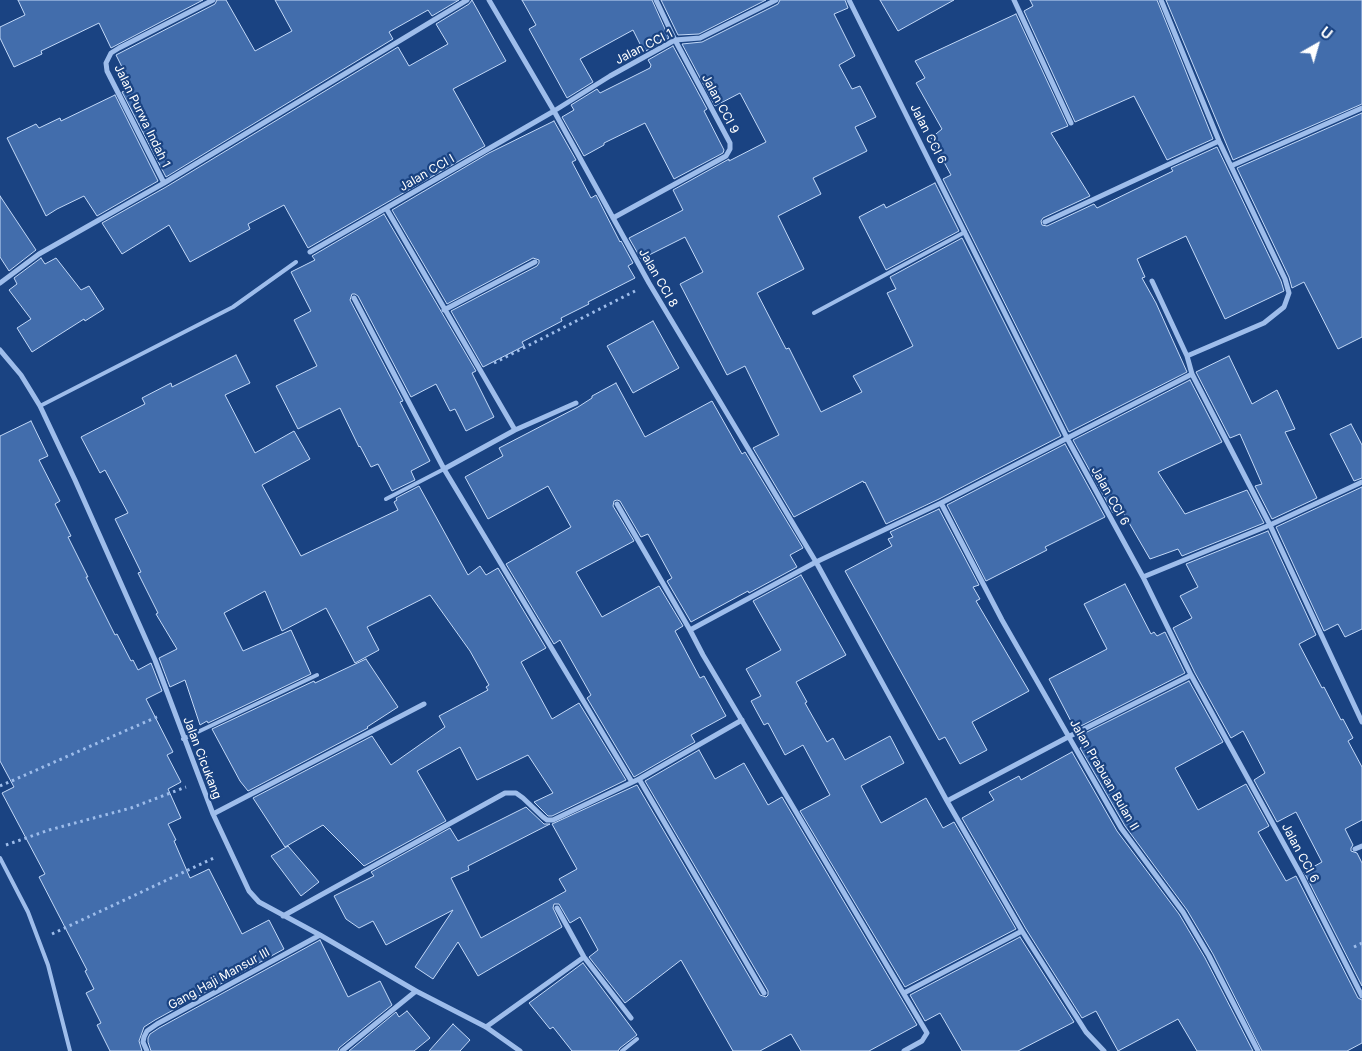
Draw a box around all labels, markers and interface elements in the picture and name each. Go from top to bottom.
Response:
north arrow [1292,20,1342,70]
text: U [1317,23,1336,43]
street label: Jalan CCI 1 [613,26,675,68]
street label: Jalan Purwa Indah 1 [111,62,173,170]
street label: Jalan CCI 9 [698,72,742,136]
street label: Jalan CCI 6 [907,102,949,166]
street label: Jalan CCI I [397,152,457,194]
street label: Jalan CCI 8 [635,246,681,310]
street label: Jalan CCI 6 [1088,464,1132,528]
street label: Jalan Cicukang [180,715,224,801]
street label: Jalan Prabuan Bulan II [1066,717,1142,833]
street label: Jalan CCI 6 [1278,821,1322,885]
street label: Gang Haji Mansur III [166,945,272,1013]

